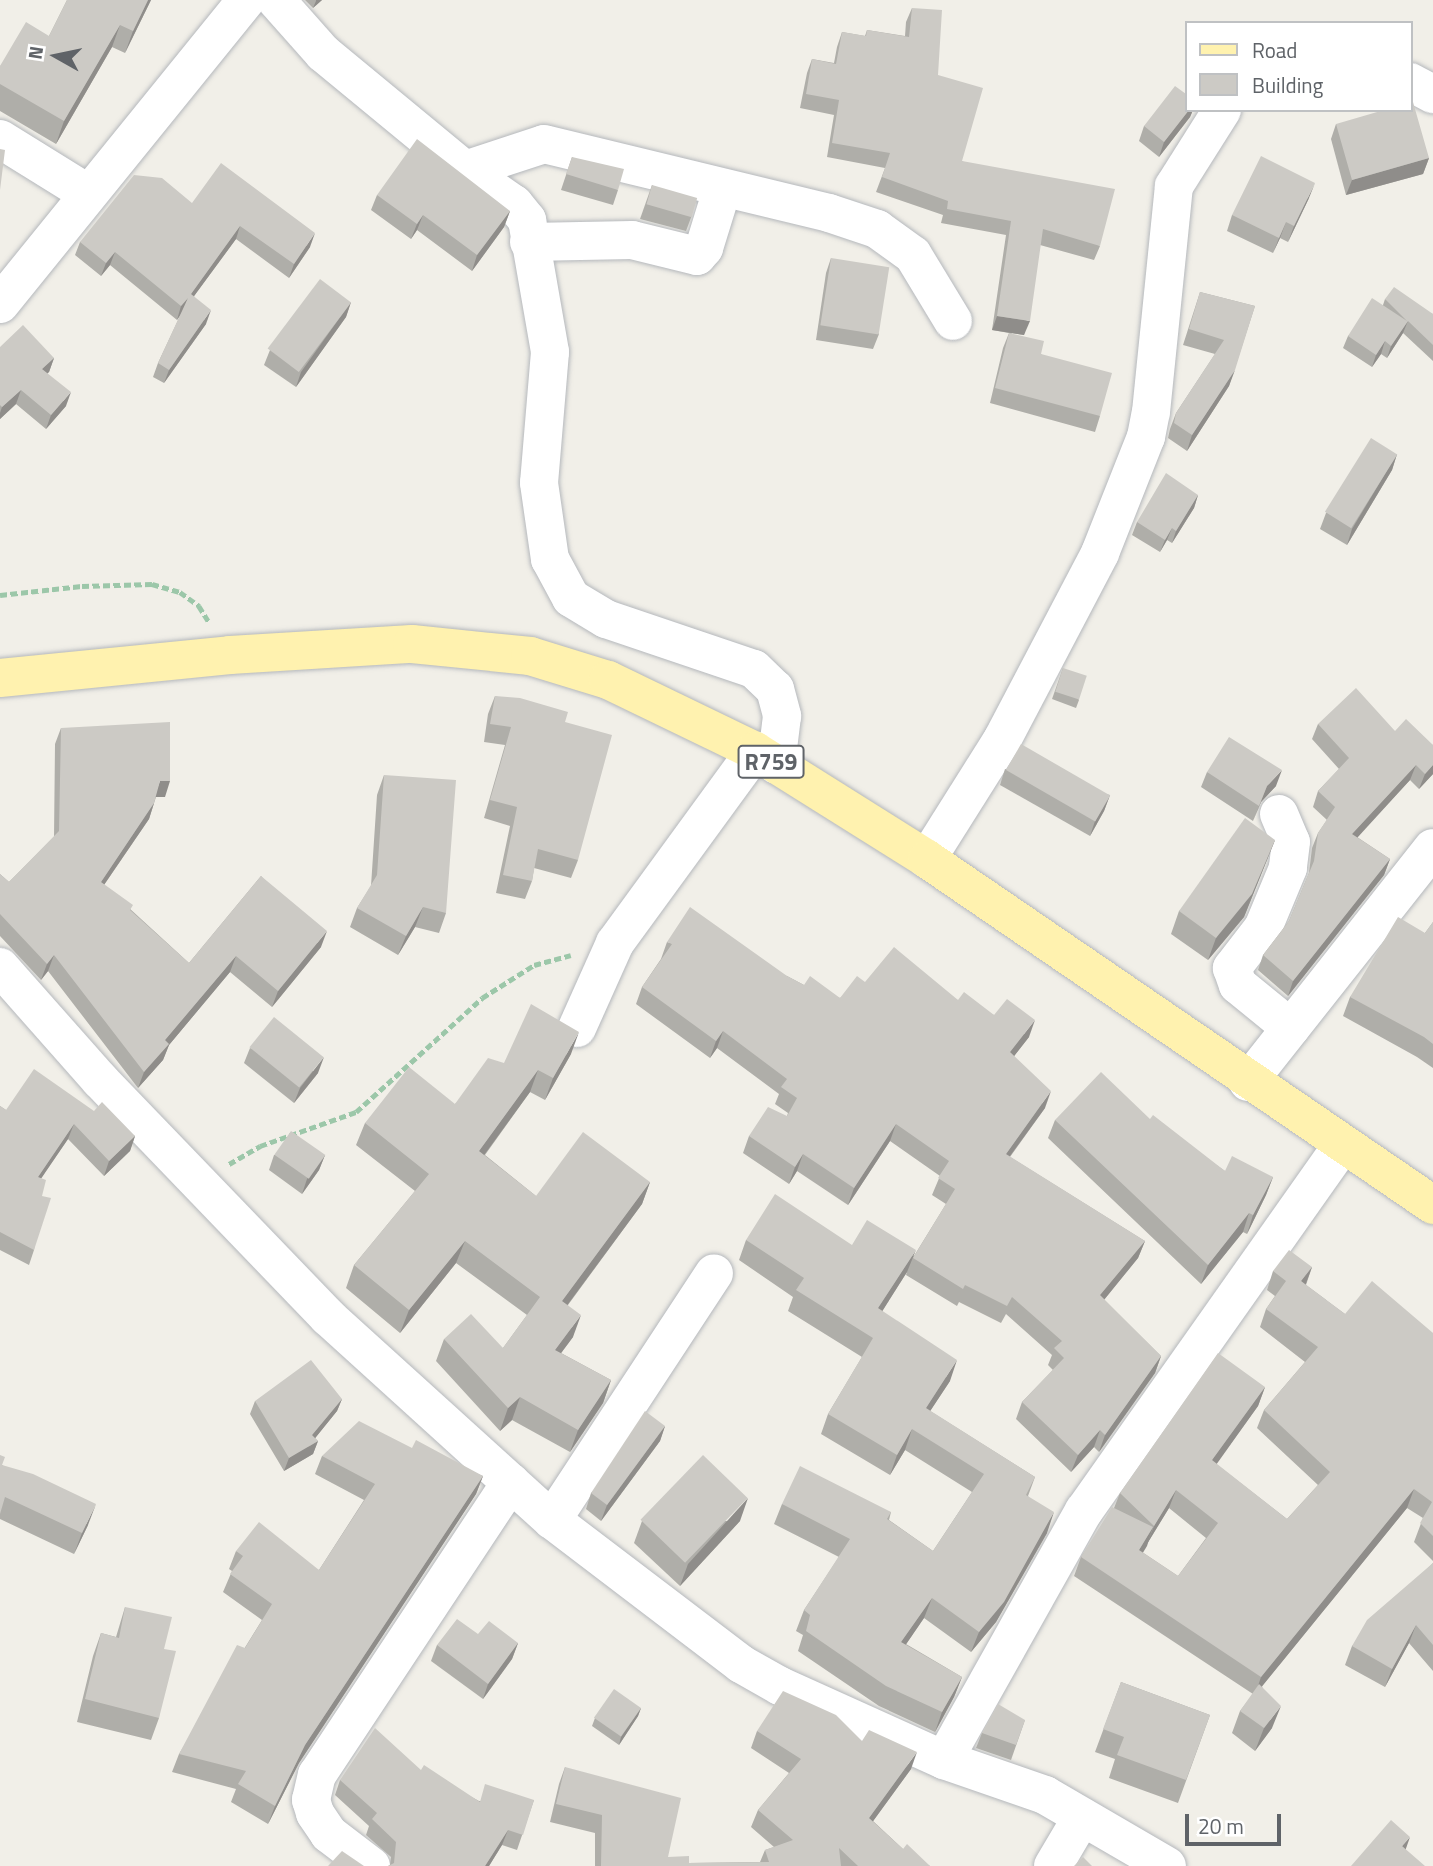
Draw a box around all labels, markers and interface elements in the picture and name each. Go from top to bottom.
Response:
north arrow [21,21,91,91]
legend [1184,21,1412,112]
text: Road [1252,34,1297,66]
text: N [19,44,50,61]
text: Building [1252,69,1323,101]
road number: R759 [736,742,806,782]
scale bar [1188,1800,1284,1844]
text: 20 m [1198,1810,1244,1842]

